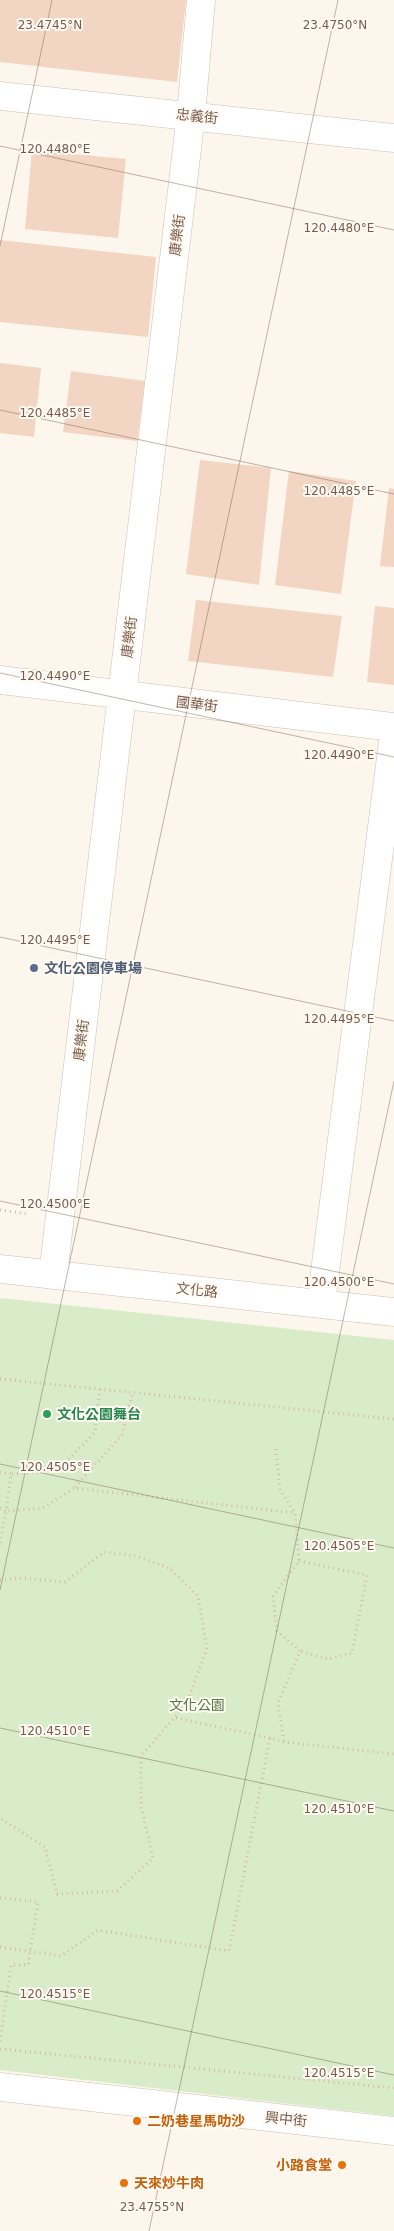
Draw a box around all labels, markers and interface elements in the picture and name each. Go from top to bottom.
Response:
text: 23.4745°N [18,18,82,32]
text: 23.4750°N [303,18,367,32]
street label: 忠義街 [175,106,219,126]
text: 120.4480°E [20,142,90,156]
street label: 康樂街 [167,213,187,257]
text: 120.4480°E [304,221,374,235]
text: 120.4485°E [20,406,90,420]
text: 120.4485°E [304,484,374,498]
street label: 康樂街 [119,615,139,659]
text: 120.4490°E [20,669,90,683]
street label: 國華街 [175,694,219,714]
text: 120.4490°E [304,748,374,762]
text: 120.4495°E [20,933,90,947]
place label: 文化公園停車場 [44,960,142,976]
marker: 文化公園停車場 [28,962,40,974]
text: 120.4495°E [304,1012,374,1026]
street label: 康樂街 [71,1018,91,1062]
text: 120.4500°E [20,1197,90,1211]
text: 120.4500°E [304,1275,374,1289]
street label: 文化路 [175,1280,219,1300]
place label: 文化公園舞台 [57,1406,141,1422]
marker: 文化公園舞台 [41,1408,53,1420]
text: 120.4505°E [20,1460,90,1474]
text: 120.4505°E [304,1539,374,1553]
park label: 文化公園 [169,1697,225,1713]
text: 120.4510°E [20,1724,90,1738]
text: 120.4510°E [304,1802,374,1816]
text: 120.4515°E [20,1987,90,2001]
text: 120.4515°E [304,2066,374,2080]
street label: 興中街 [264,2109,308,2129]
place label: 二奶巷星馬叻沙 [147,2113,245,2129]
marker: 二奶巷星馬叻沙 [131,2115,143,2127]
place label: 小路食堂 [276,2157,332,2173]
marker: 小路食堂 [336,2159,348,2171]
place label: 天來炒牛肉 [134,2175,204,2191]
marker: 天來炒牛肉 [118,2177,130,2189]
text: 23.4755°N [120,2200,184,2214]

